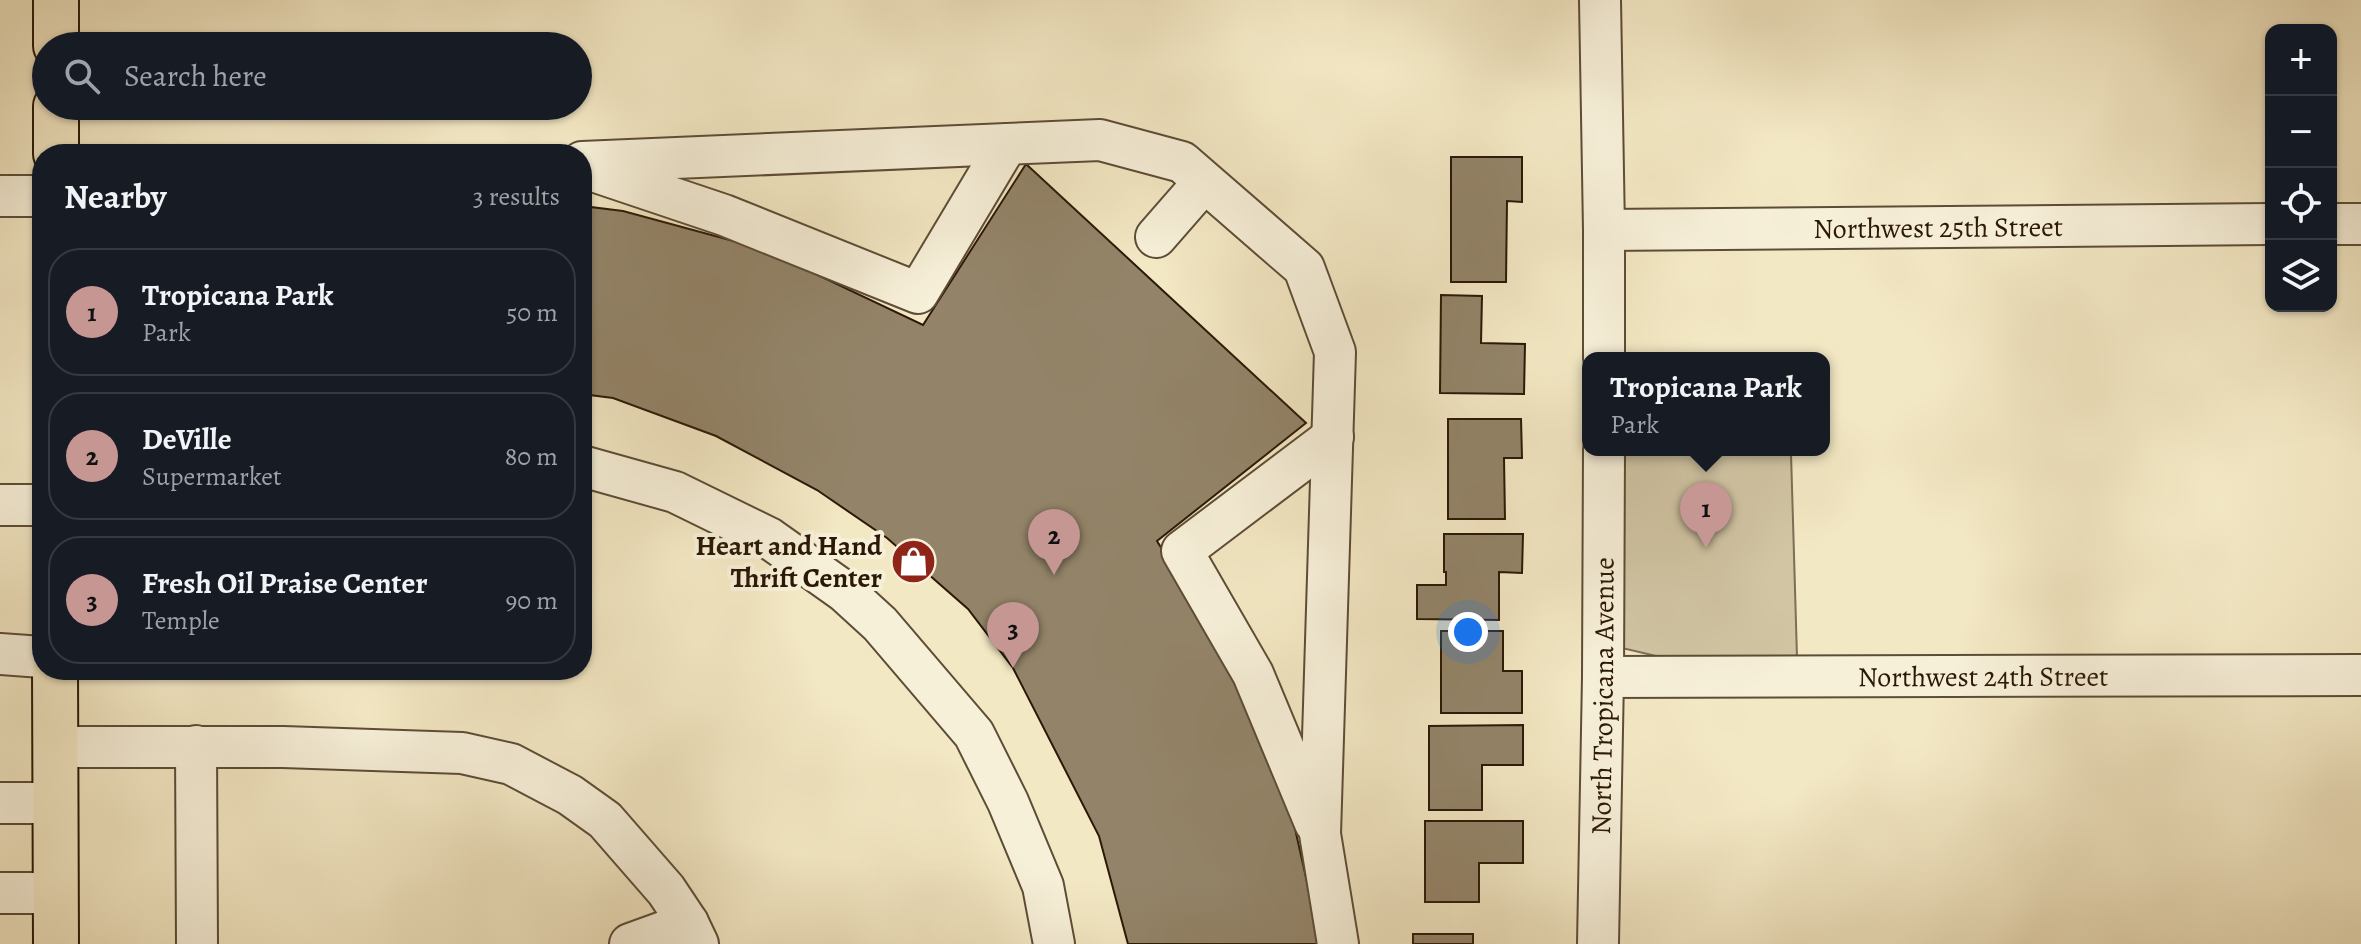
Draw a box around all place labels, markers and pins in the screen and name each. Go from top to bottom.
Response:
pin: 1 [1680,482,1732,548]
pin: 2 [1028,509,1080,575]
place label: Heart and Hand Thrift Center [696,527,883,597]
shop icon: Heart and Hand Thrift Center [889,537,937,585]
pin: 3 [987,602,1039,668]

